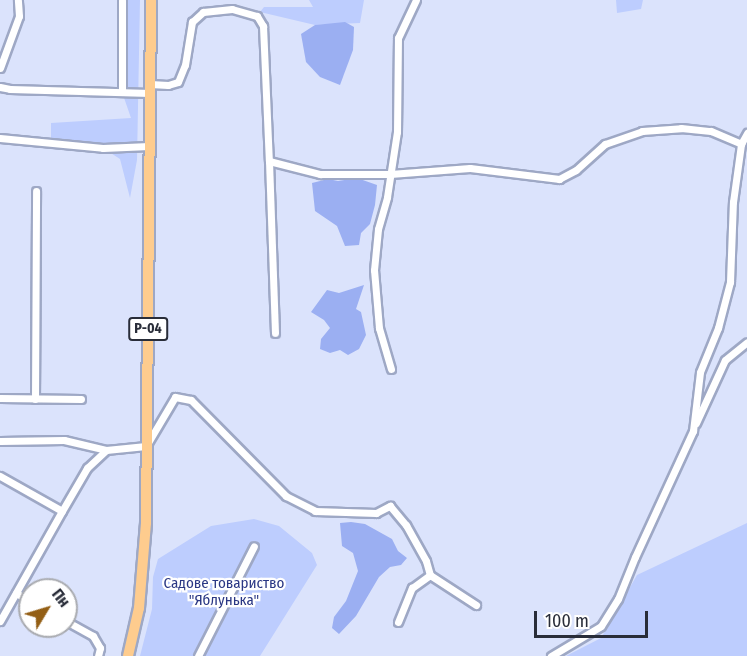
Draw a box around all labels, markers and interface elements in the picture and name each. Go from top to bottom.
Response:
road number: Р-04 [127,318,169,340]
park label: Садове товариство "Яблунька" [164,574,284,609]
north arrow [18,578,78,638]
text: Пн [48,585,74,611]
scale bar [537,599,651,637]
text: 100 m [545,610,589,632]

